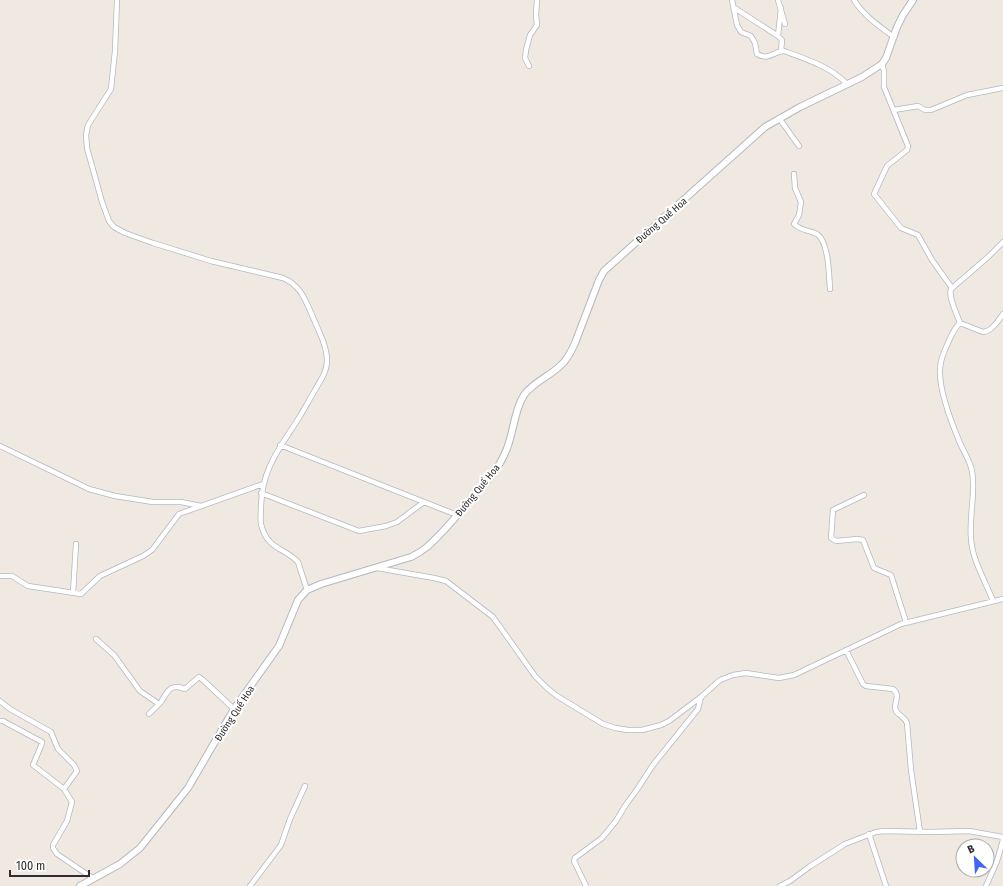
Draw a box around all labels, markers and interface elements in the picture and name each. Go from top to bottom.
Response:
street label: Đường Quế Hoa [633,194,690,246]
street label: Đường Quế Hoa [452,461,503,519]
street label: Đường Quế Hoa [212,683,257,744]
north arrow [955,838,995,878]
text: B [965,842,977,857]
scale bar [10,852,89,878]
text: 100 m [16,859,45,873]

